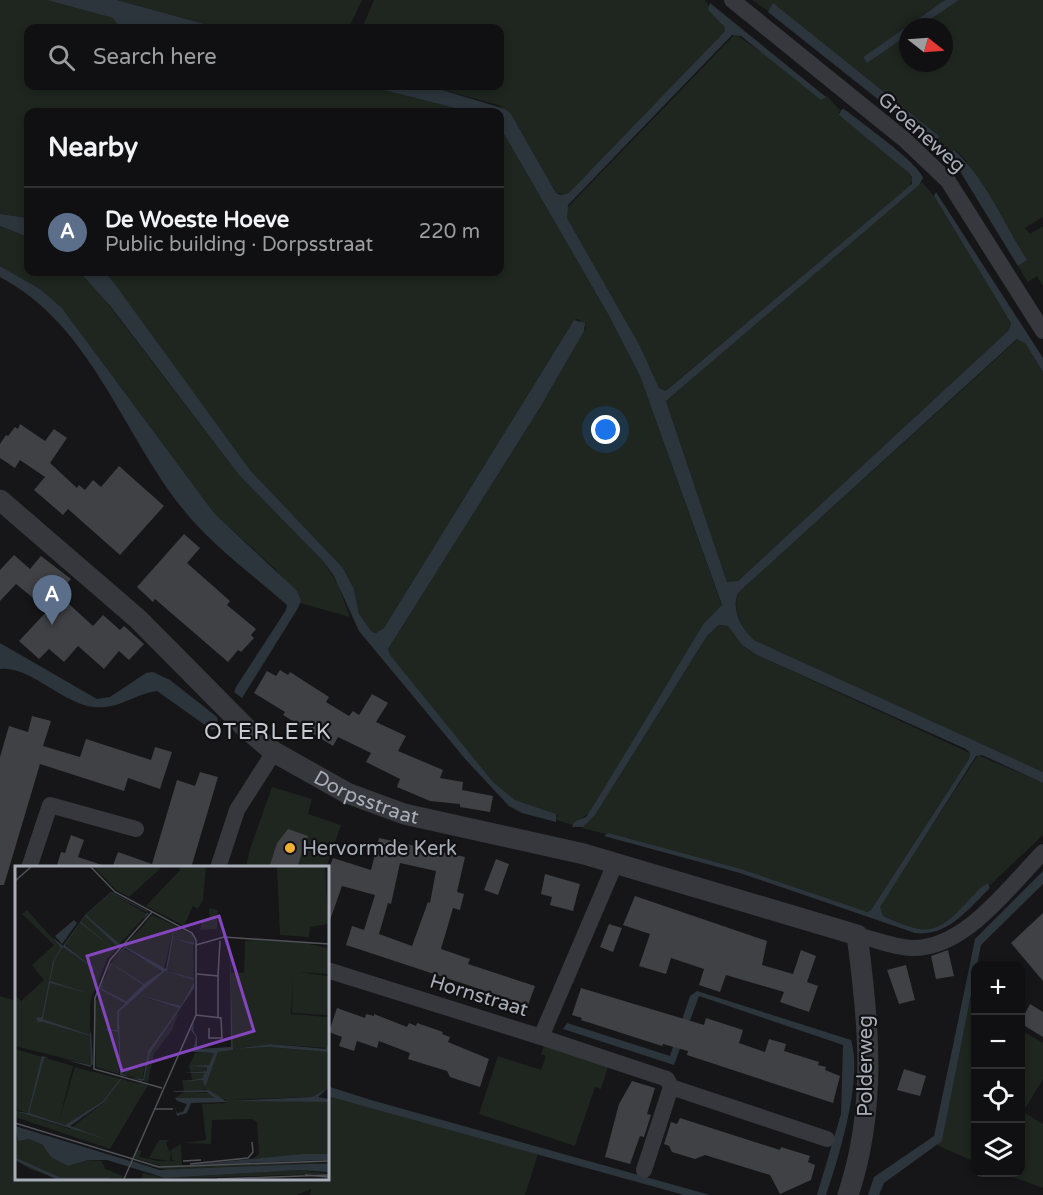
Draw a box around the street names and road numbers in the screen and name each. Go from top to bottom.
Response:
street label: Groeneweg [873,87,970,178]
street label: Dorpsstraat [309,766,421,830]
street label: Hornstraat [427,970,531,1022]
street label: Polderweg [854,1015,878,1117]

